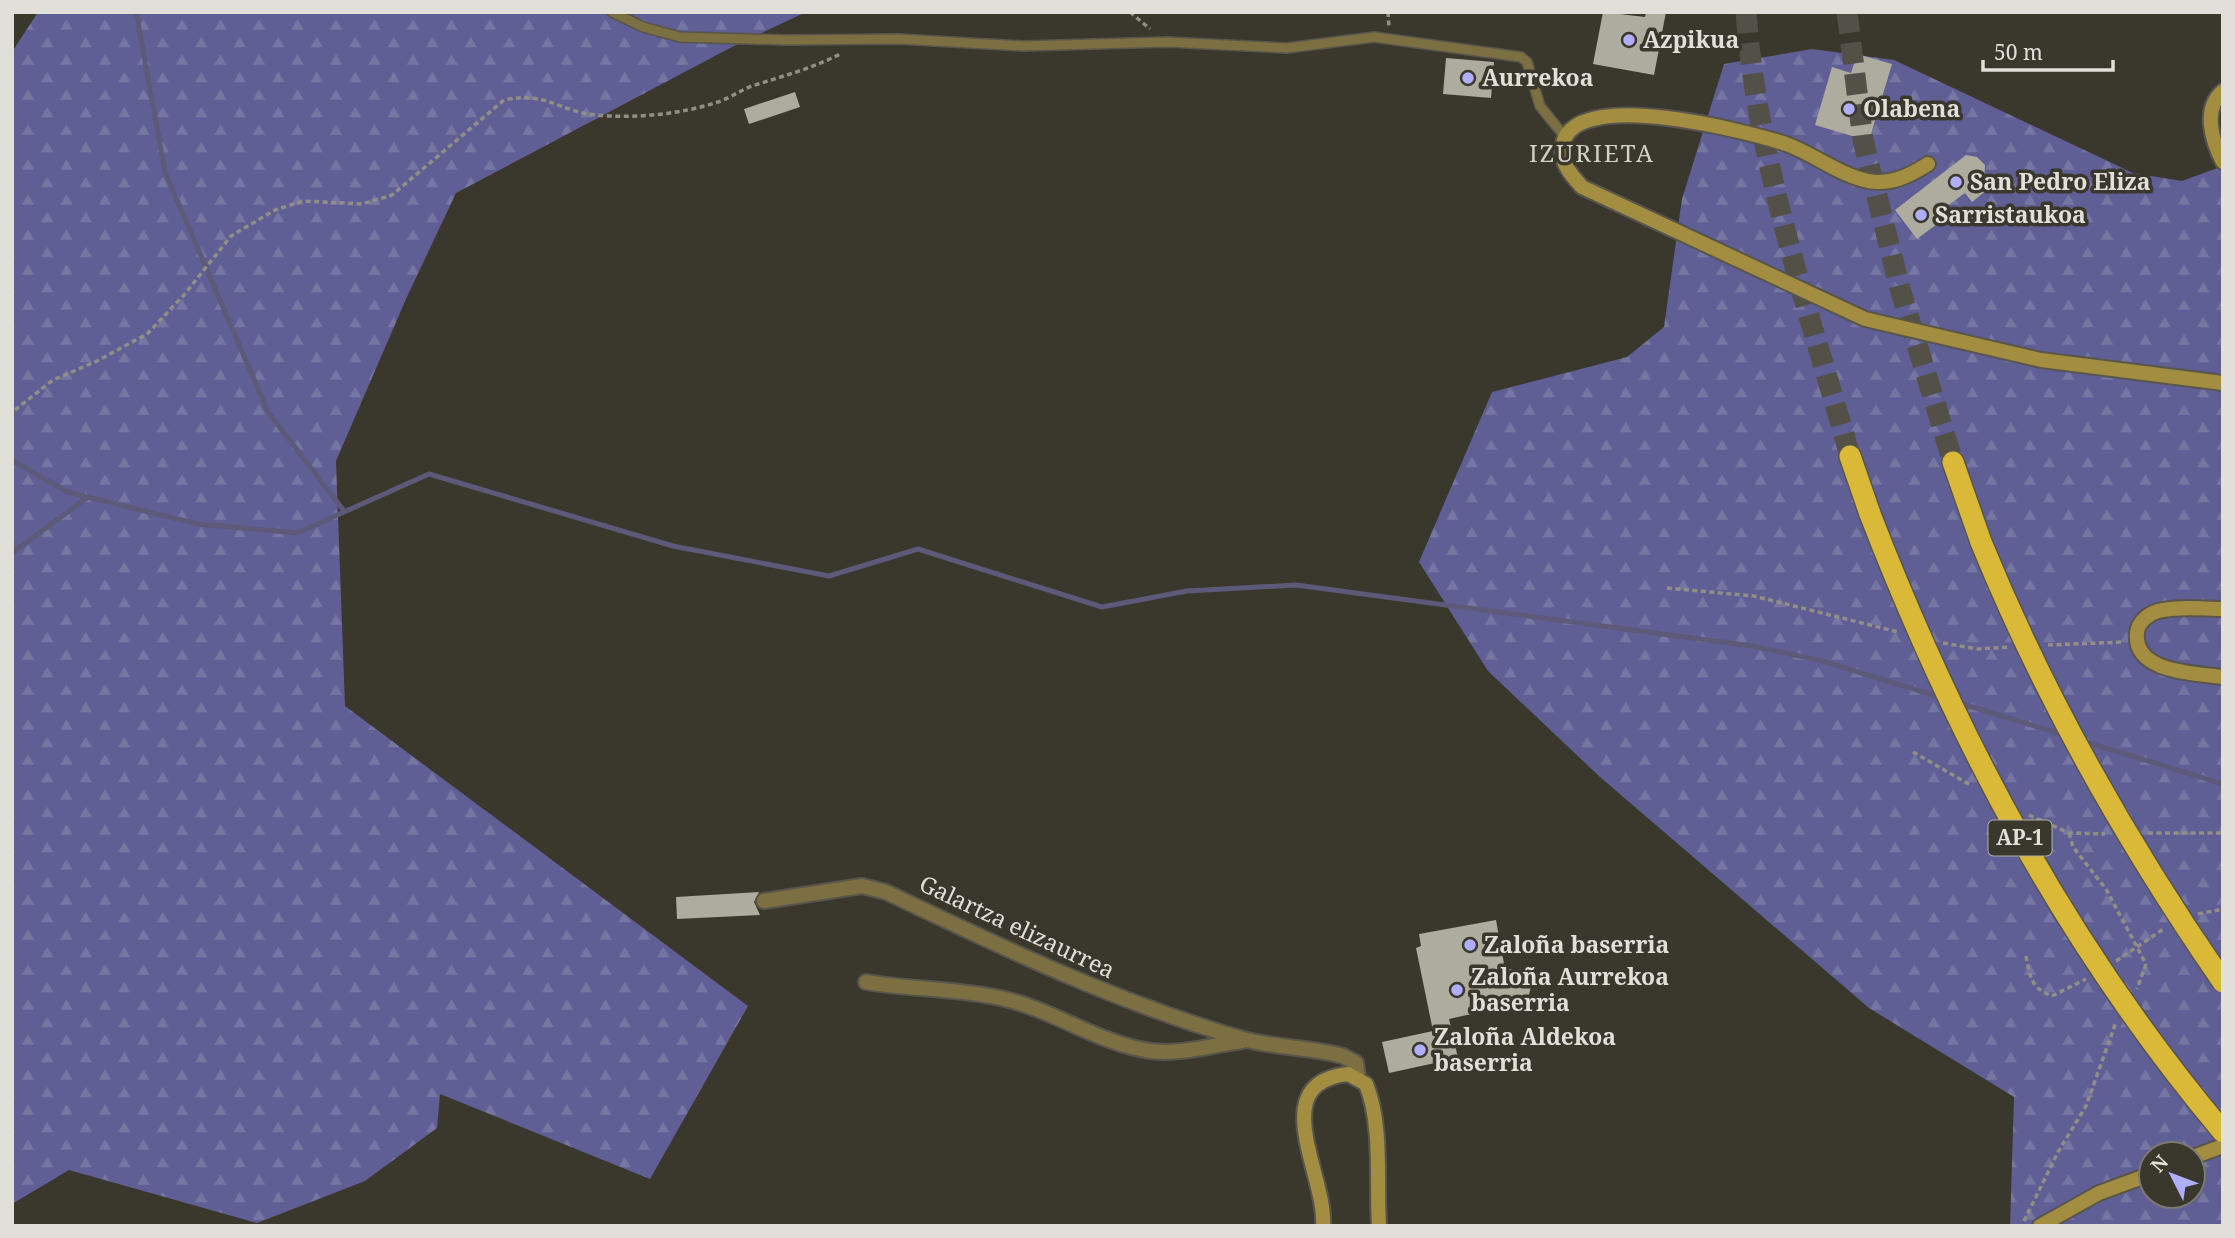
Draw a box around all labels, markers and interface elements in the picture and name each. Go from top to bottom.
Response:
place label: Azpikua [1643,23,1739,55]
scale bar [1983,28,2112,72]
marker: Azpikua [1621,32,1637,48]
text: 50 m [1994,38,2043,66]
place label: Aurrekoa [1482,61,1594,93]
marker: Aurrekoa [1460,70,1476,86]
place label: Olabena [1863,92,1960,124]
marker: Olabena [1841,101,1857,117]
district label: IZURIETA [1529,136,1655,169]
place label: San Pedro Eliza [1970,165,2151,197]
marker: San Pedro Eliza [1948,174,1964,190]
place label: Sarristaukoa [1935,198,2086,230]
marker: Sarristaukoa [1913,207,1929,223]
road number: AP-1 [1988,820,2052,856]
street label: Galartza elizaurrea [915,867,1120,985]
place label: Zaloña baserria [1484,928,1670,960]
marker: Zaloña baserria [1462,937,1478,953]
place label: Zaloña Aurrekoa baserria [1471,960,1669,1018]
marker: Zaloña Aurrekoa baserria [1449,982,1465,998]
place label: Zaloña Aldekoa baserria [1434,1020,1616,1078]
marker: Zaloña Aldekoa baserria [1412,1042,1428,1058]
north arrow [2137,1140,2207,1210]
text: N [2145,1149,2174,1178]

